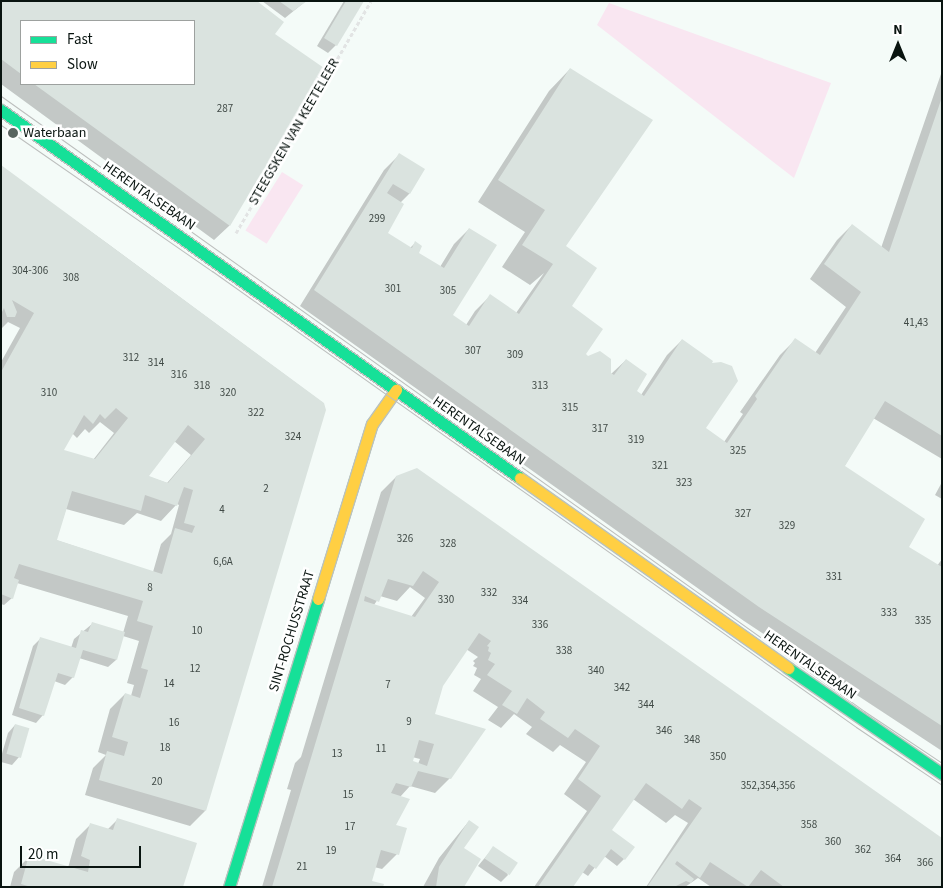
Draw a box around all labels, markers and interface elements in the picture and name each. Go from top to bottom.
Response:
legend [20,20,195,85]
north arrow [873,20,923,70]
text: N [893,20,903,40]
text: Fast [67,29,93,50]
text: Slow [67,54,98,75]
street label: STEEGSKEN VAN KEETELEER [245,56,343,208]
house number: 287 [217,102,233,116]
place label: Waterbaan [23,125,86,141]
marker: Waterbaan [7,127,19,139]
street label: HERENTALSEBAAN [99,158,199,234]
house number: 299 [369,212,385,226]
house number: 304-306 [12,264,48,278]
house number: 308 [63,271,79,285]
house number: 301 [385,282,401,296]
house number: 305 [440,284,456,298]
house number: 41,43 [904,316,928,330]
house number: 307 [465,344,481,358]
house number: 309 [507,348,523,362]
house number: 312 [123,351,139,365]
house number: 314 [148,356,164,370]
house number: 316 [171,368,187,382]
house number: 318 [194,379,210,393]
house number: 313 [532,379,548,393]
house number: 310 [41,386,57,400]
house number: 320 [220,386,236,400]
street label: HERENTALSEBAAN [429,393,529,469]
house number: 315 [562,401,578,415]
house number: 322 [248,406,264,420]
house number: 317 [592,422,608,436]
house number: 324 [285,430,301,444]
house number: 319 [628,433,644,447]
house number: 325 [730,444,746,458]
house number: 321 [652,459,668,473]
house number: 323 [676,476,692,490]
house number: 2 [263,482,269,496]
house number: 4 [219,503,225,517]
house number: 327 [735,507,751,521]
house number: 329 [779,519,795,533]
house number: 326 [397,532,413,546]
house number: 328 [440,537,456,551]
house number: 6,6A [213,555,233,569]
street label: SINT-ROCHUSSTRAAT [266,568,318,694]
house number: 331 [826,570,842,584]
house number: 8 [147,581,153,595]
house number: 332 [481,586,497,600]
house number: 330 [438,593,454,607]
house number: 334 [512,594,528,608]
house number: 333 [881,606,897,620]
house number: 335 [915,614,931,628]
house number: 336 [532,618,548,632]
house number: 10 [192,624,202,638]
street label: HERENTALSEBAAN [760,627,860,703]
house number: 338 [556,644,572,658]
house number: 12 [190,662,200,676]
house number: 340 [588,664,604,678]
house number: 14 [164,677,174,691]
house number: 7 [385,678,391,692]
house number: 342 [614,681,630,695]
house number: 344 [638,698,654,712]
house number: 9 [406,715,412,729]
house number: 16 [169,716,179,730]
house number: 346 [656,724,672,738]
house number: 348 [684,733,700,747]
house number: 18 [160,741,170,755]
house number: 11 [376,742,386,756]
house number: 13 [332,747,342,761]
house number: 350 [710,750,726,764]
house number: 20 [152,775,162,789]
house number: 352,354,356 [741,779,795,793]
house number: 15 [343,788,353,802]
house number: 358 [801,818,817,832]
house number: 17 [345,820,355,834]
house number: 360 [825,835,841,849]
scale bar [22,836,144,868]
house number: 362 [855,843,871,857]
text: 20 m [28,844,58,865]
house number: 19 [326,844,336,858]
house number: 364 [885,852,901,866]
house number: 366 [917,856,933,870]
house number: 21 [297,860,307,874]

